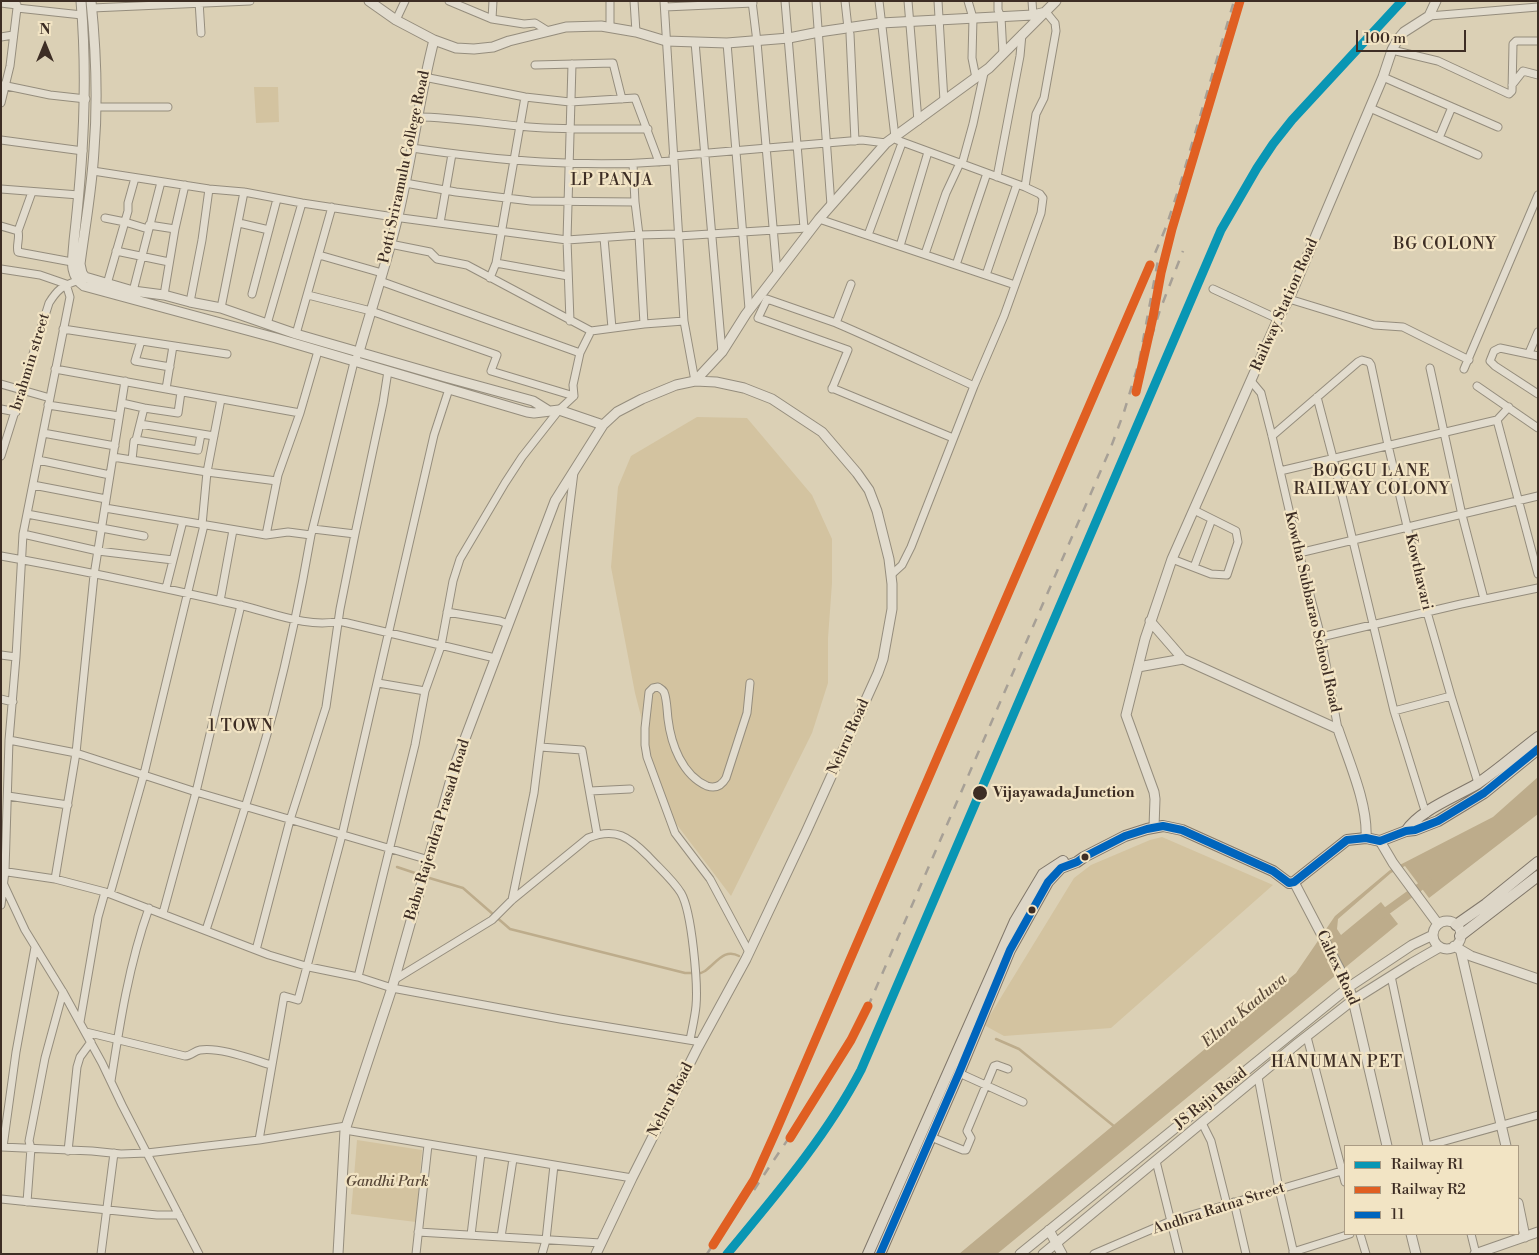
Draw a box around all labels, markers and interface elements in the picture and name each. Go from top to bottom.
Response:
north arrow [20,20,70,70]
scale bar [1359,20,1469,52]
text: N [39,21,51,39]
text: 100 m [1364,29,1406,48]
street label: Potti Sriramulu College Road [376,69,434,265]
district label: LP PANJA [570,171,654,191]
district label: BG COLONY [1392,235,1498,255]
street label: Railway Station Road [1248,236,1322,374]
street label: brahmin street [8,311,54,413]
district label: BOGGU LANE RAILWAY COLONY [1292,462,1452,500]
street label: Kowtha Subbarao School Road [1280,510,1344,714]
street label: Kowthavari [1400,532,1436,612]
street label: Nehru Road [824,696,874,778]
district label: 1 TOWN [207,717,275,737]
street label: Babu Rajendra Prasad Road [402,737,474,923]
marker: Vijayawada Junction [971,784,989,802]
place label: Vijayawada Junction [993,784,1134,802]
unlabelled marker [1080,852,1090,862]
unlabelled marker [1027,905,1037,915]
street label: Caltex Road [1312,928,1362,1008]
water label: Eluru Kaaluva [1199,970,1291,1052]
district label: HANUMAN PET [1270,1053,1404,1073]
street label: Nehru Road [645,1060,697,1140]
street label: JS Raju Road [1171,1064,1251,1134]
legend [1344,1145,1519,1235]
text: Railway R1 [1391,1155,1464,1174]
park label: Gandhi Park [345,1173,429,1191]
street label: Andhra Ratna Street [1151,1179,1287,1239]
text: Railway R2 [1391,1180,1466,1199]
text: 11 [1391,1205,1404,1224]

